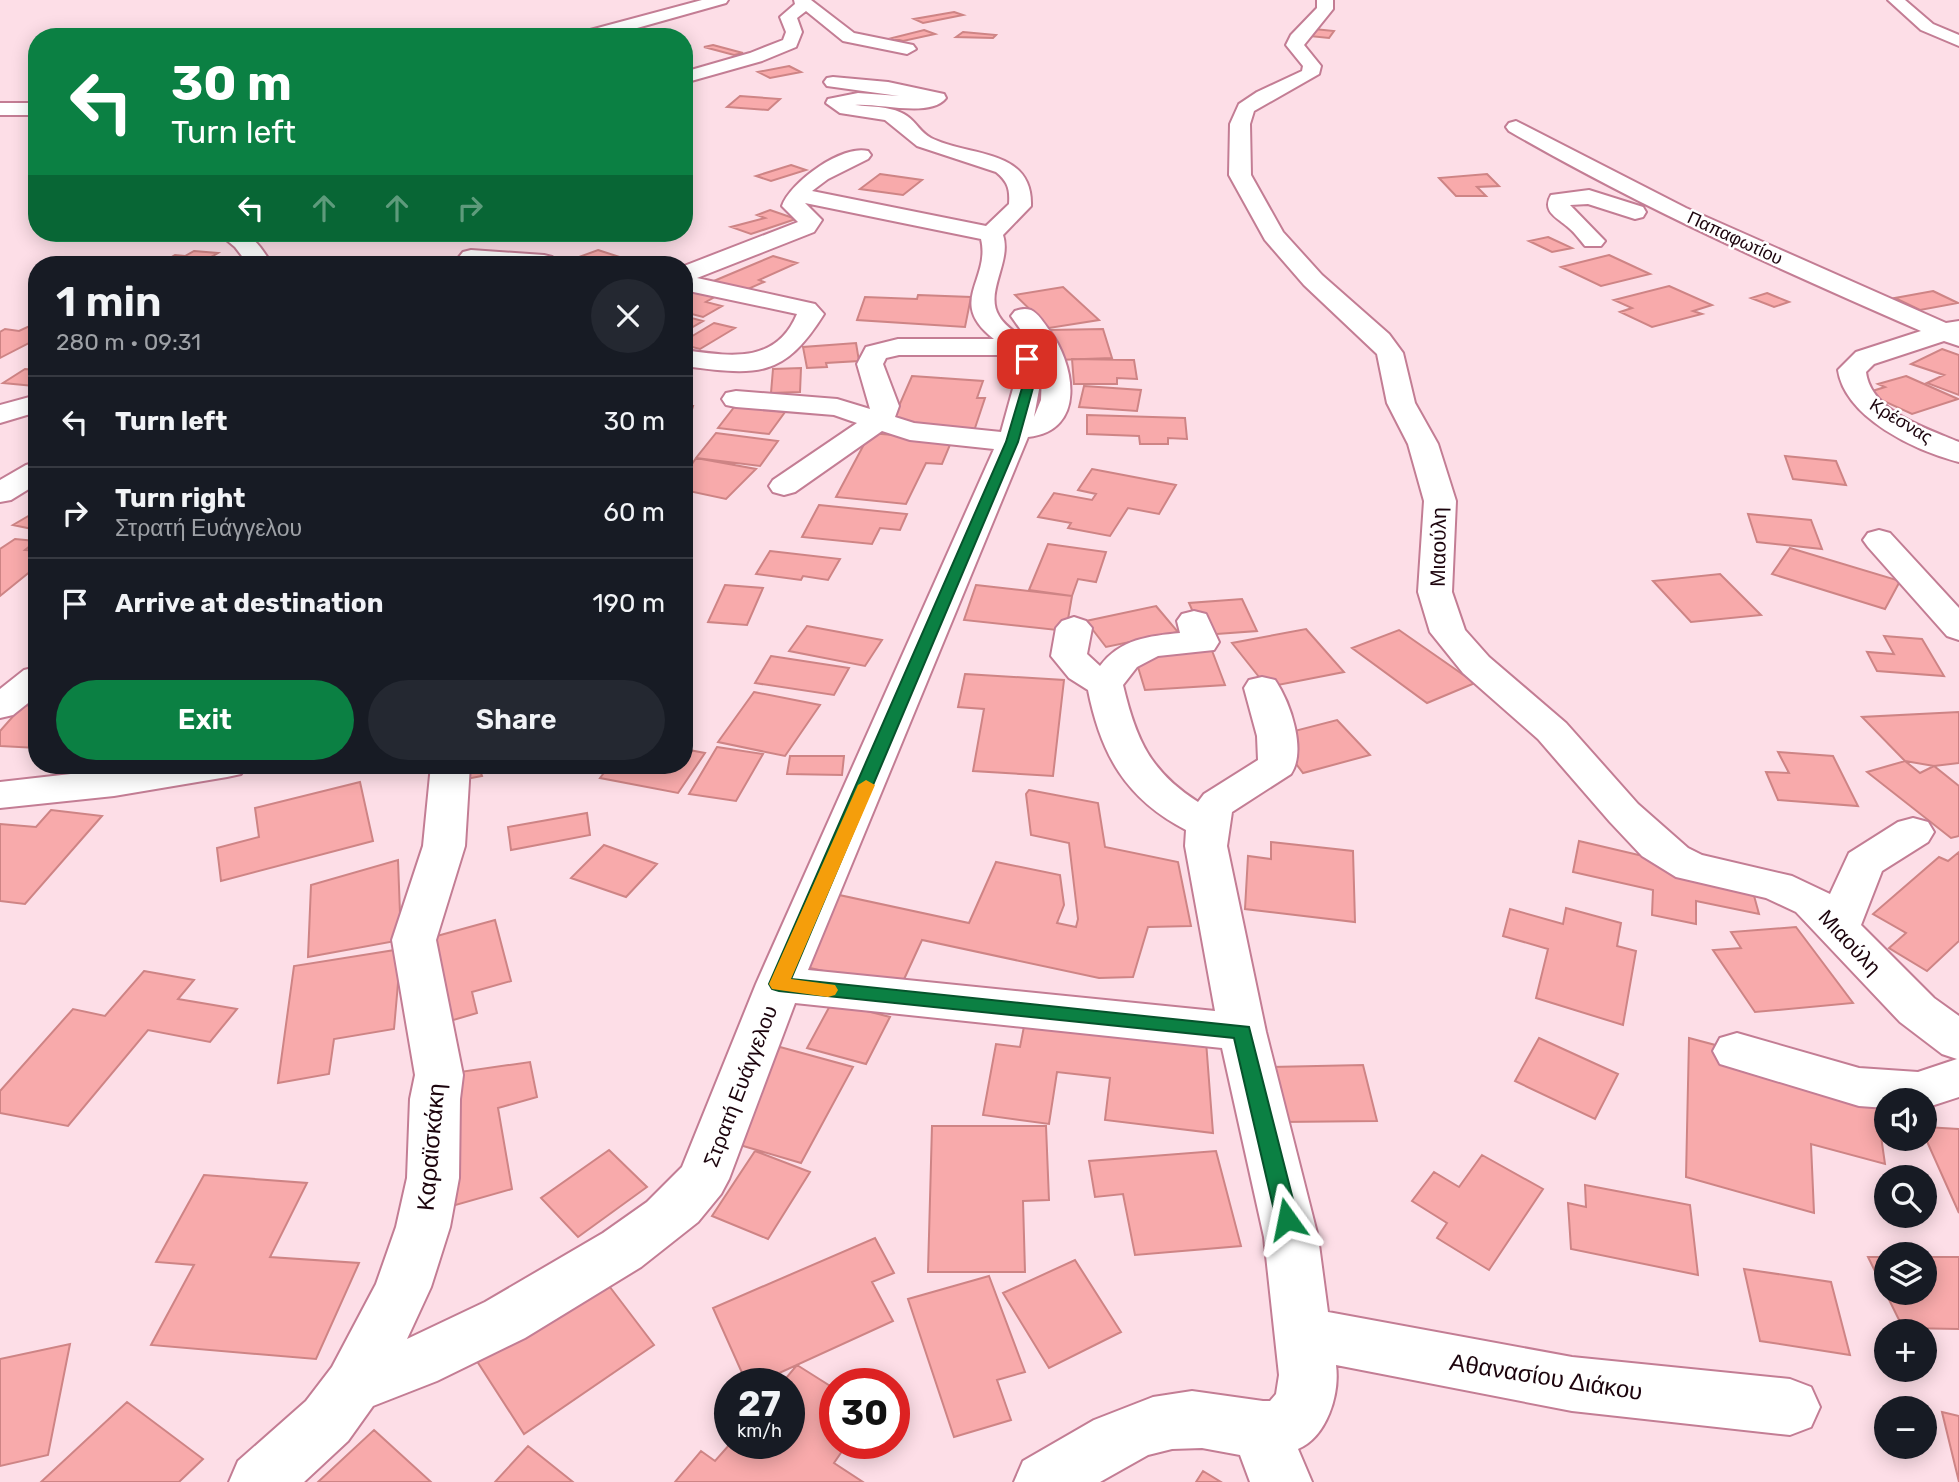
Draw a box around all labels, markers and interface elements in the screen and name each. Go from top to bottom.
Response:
text: 30 m [171,54,292,112]
icon: left [56,56,147,147]
text: Turn left [171,113,296,151]
icon: left [232,189,270,227]
icon: ahead [305,189,343,227]
icon: ahead [378,189,416,227]
icon: right [451,189,489,227]
street label: Παπαφωτίου [1684,206,1786,270]
text: 1 min [56,277,162,327]
button: close [591,279,665,353]
text: 280 m · 09:31 [56,328,201,356]
pin [997,329,1057,389]
icon: arrive [1008,340,1046,378]
street label: Κρέσνας [1866,394,1937,448]
icon: left [56,403,94,441]
text: Turn left [115,406,227,437]
text: 30 m [603,406,665,437]
text: Turn right [115,483,245,514]
icon: right [56,494,94,532]
text: 60 m [603,497,665,528]
street label: Μιαούλη [1425,507,1451,587]
text: Στρατή Ευάγγελου [115,514,302,542]
icon: arrive [56,585,94,623]
text: Arrive at destination [115,588,383,619]
text: 190 m [592,588,665,619]
button: Exit [56,680,354,760]
button: Share [368,680,665,760]
street label: Μιαούλη [1814,904,1886,980]
street label: Στρατή Ευάγγελου [698,1002,782,1170]
street label: Καραϊσκάκη [411,1082,451,1212]
map controls [1874,1088,1937,1459]
button: sound [1874,1088,1937,1151]
button: search [1874,1165,1937,1228]
position arrow [1250,1182,1324,1256]
button: layers [1874,1242,1937,1305]
button: + [1874,1319,1937,1382]
street label: Αθανασίου Διάκου [1447,1348,1645,1406]
speed limit sign: 30 [819,1368,910,1459]
text: 27 [738,1383,781,1425]
button: − [1874,1396,1937,1459]
text: km/h [737,1420,782,1442]

